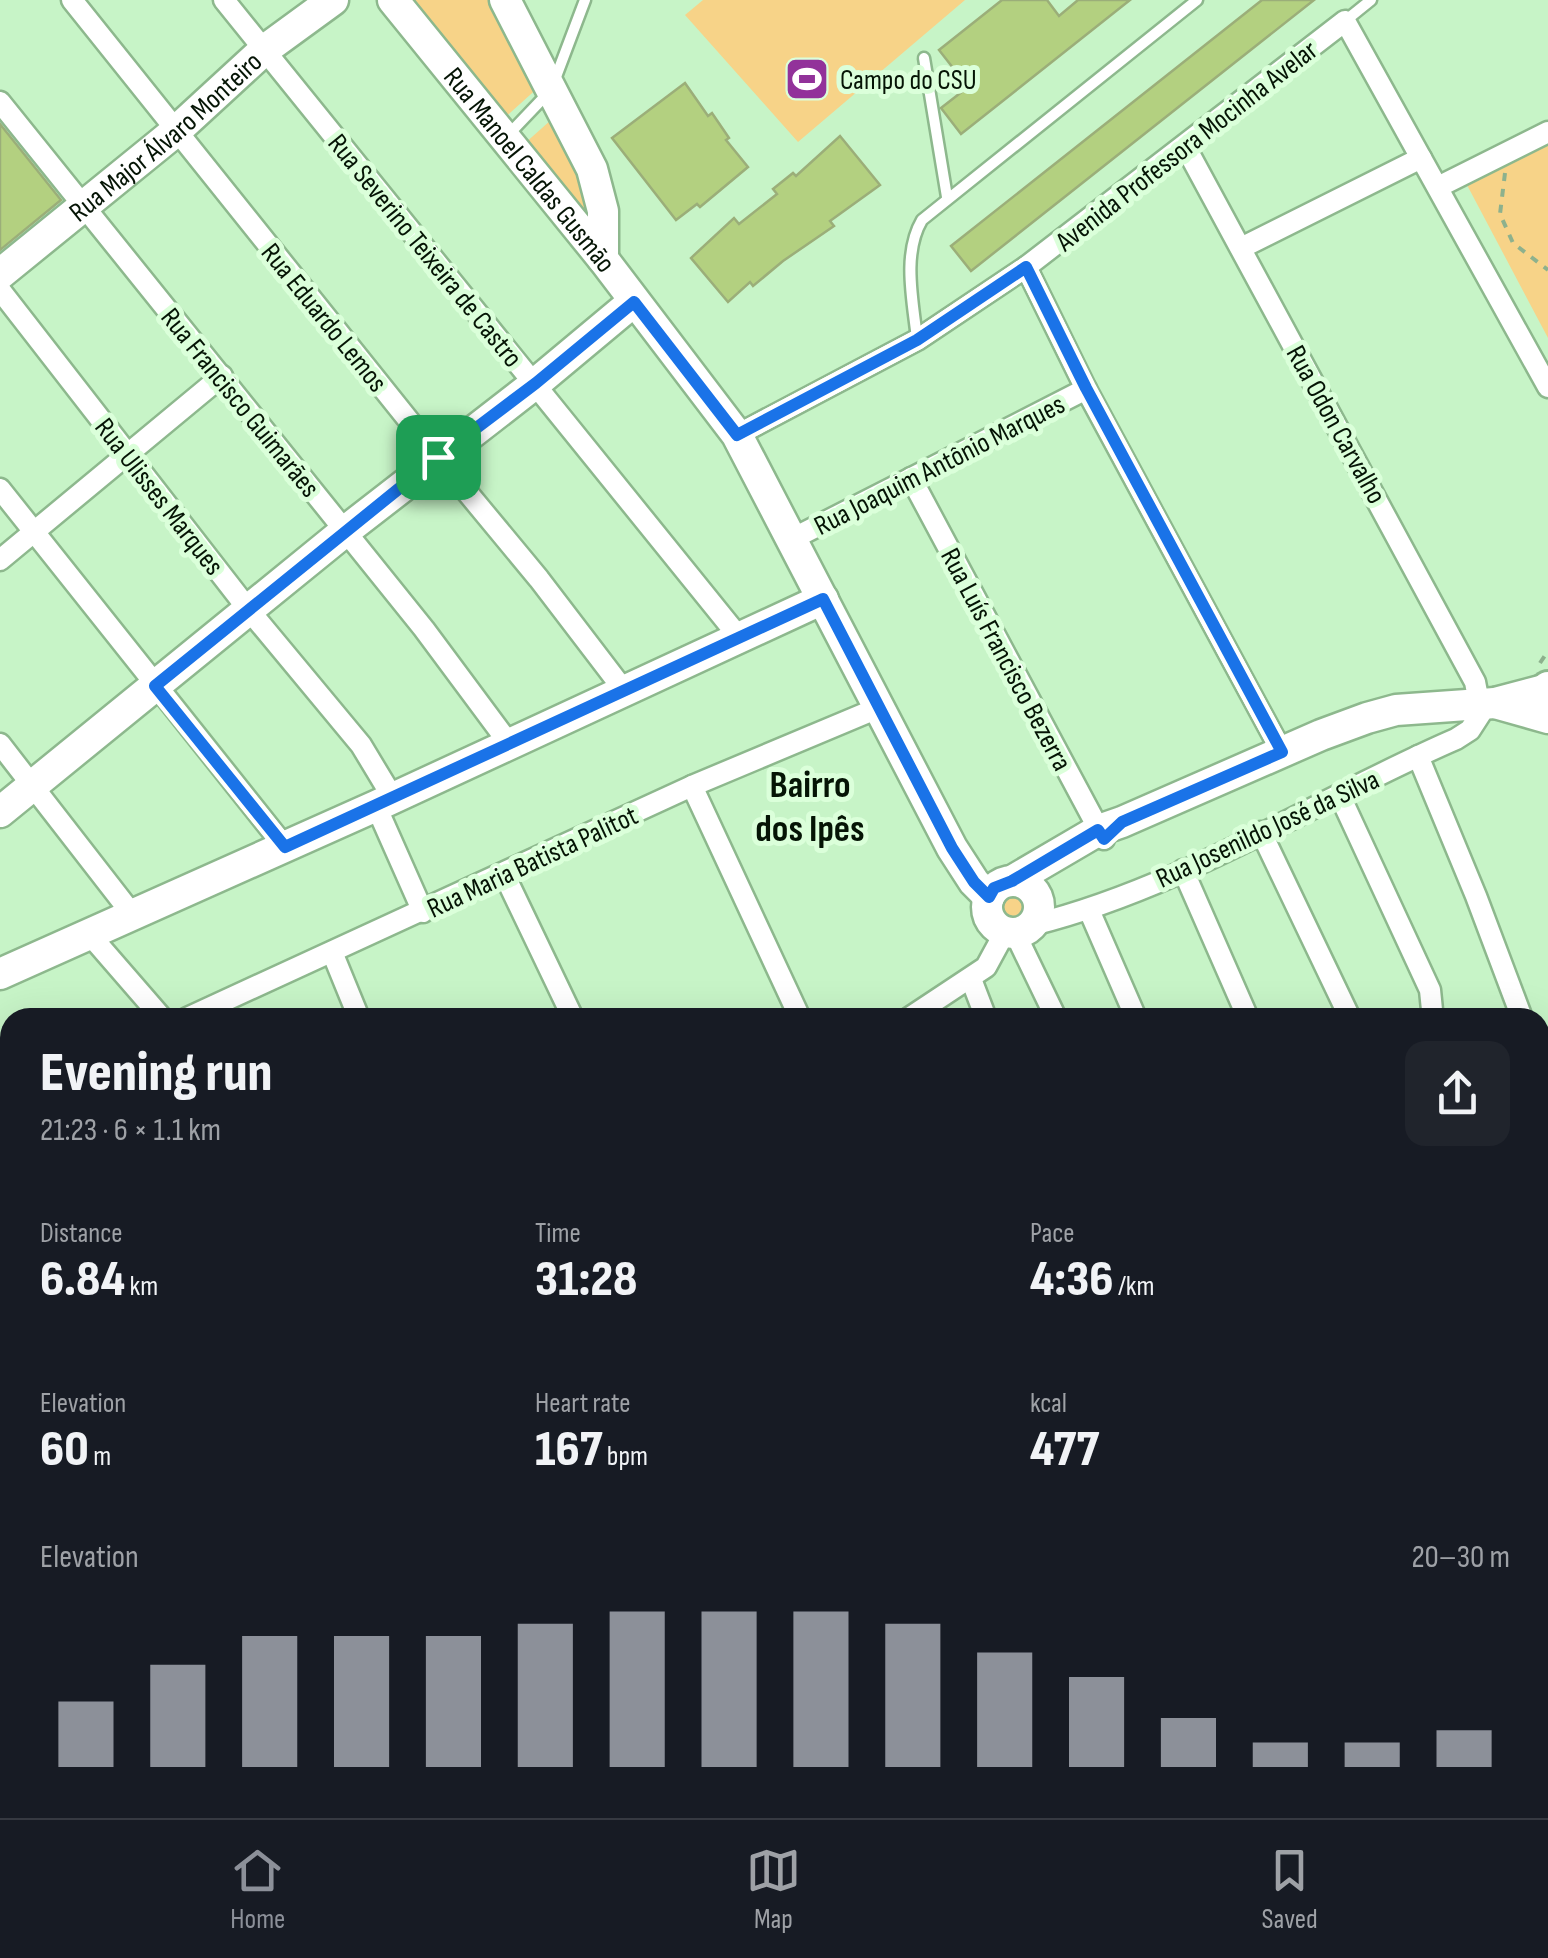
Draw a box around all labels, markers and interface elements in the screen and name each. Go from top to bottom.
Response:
street label: Avenida Professora Mocinha Avelar [1049,34,1324,259]
street label: Rua Major Álvaro Monteiro [63,46,269,229]
sports icon: Campo do CSU [784,56,830,102]
street label: Rua Manoel Caldas Gusmão [436,61,622,279]
place label: Campo do CSU [840,64,977,97]
street label: Rua Severino Teixeira de Castro [321,128,529,374]
street label: Rua Eduardo Lemos [254,237,394,399]
street label: Rua Francisco Guimarães [153,302,326,504]
street label: Rua Odon Carvalho [1279,340,1393,510]
street label: Rua Joaquim Antônio Marques [809,388,1070,543]
street label: Rua Ulisses Marques [87,412,230,582]
pin [396,415,481,500]
icon: arrive [411,430,466,485]
street label: Rua Luís Francisco Bezerra [933,543,1078,777]
district label: Bairro dos Ipês [755,763,865,852]
street label: Rua Josenildo José da Silva [1151,763,1384,896]
street label: Rua Maria Batista Palitot [422,799,643,926]
text: Evening run [40,1040,273,1107]
button: share [1405,1041,1510,1146]
text: 21:23 · 6 × 1.1 km [40,1111,221,1150]
text: Distance [40,1217,123,1250]
text: Time [535,1217,581,1250]
text: Pace [1030,1217,1075,1250]
text: 6.84 [40,1250,125,1310]
text: 31:28 [535,1250,637,1310]
text: 4:36 [1030,1250,1114,1310]
text: km [125,1270,158,1303]
text: /km [1114,1270,1155,1303]
text: Elevation [40,1387,126,1420]
text: Heart rate [535,1387,631,1420]
text: kcal [1030,1387,1067,1420]
text: 60 [40,1420,89,1480]
text: 167 [535,1420,602,1480]
text: 477 [1030,1420,1099,1480]
text: m [89,1440,111,1473]
text: bpm [602,1440,648,1473]
text: Elevation [40,1538,139,1577]
text: 20–30 m [1411,1538,1510,1577]
tab: Home [230,1843,285,1936]
tab: Map [746,1843,801,1936]
tab: Saved [1262,1843,1318,1936]

